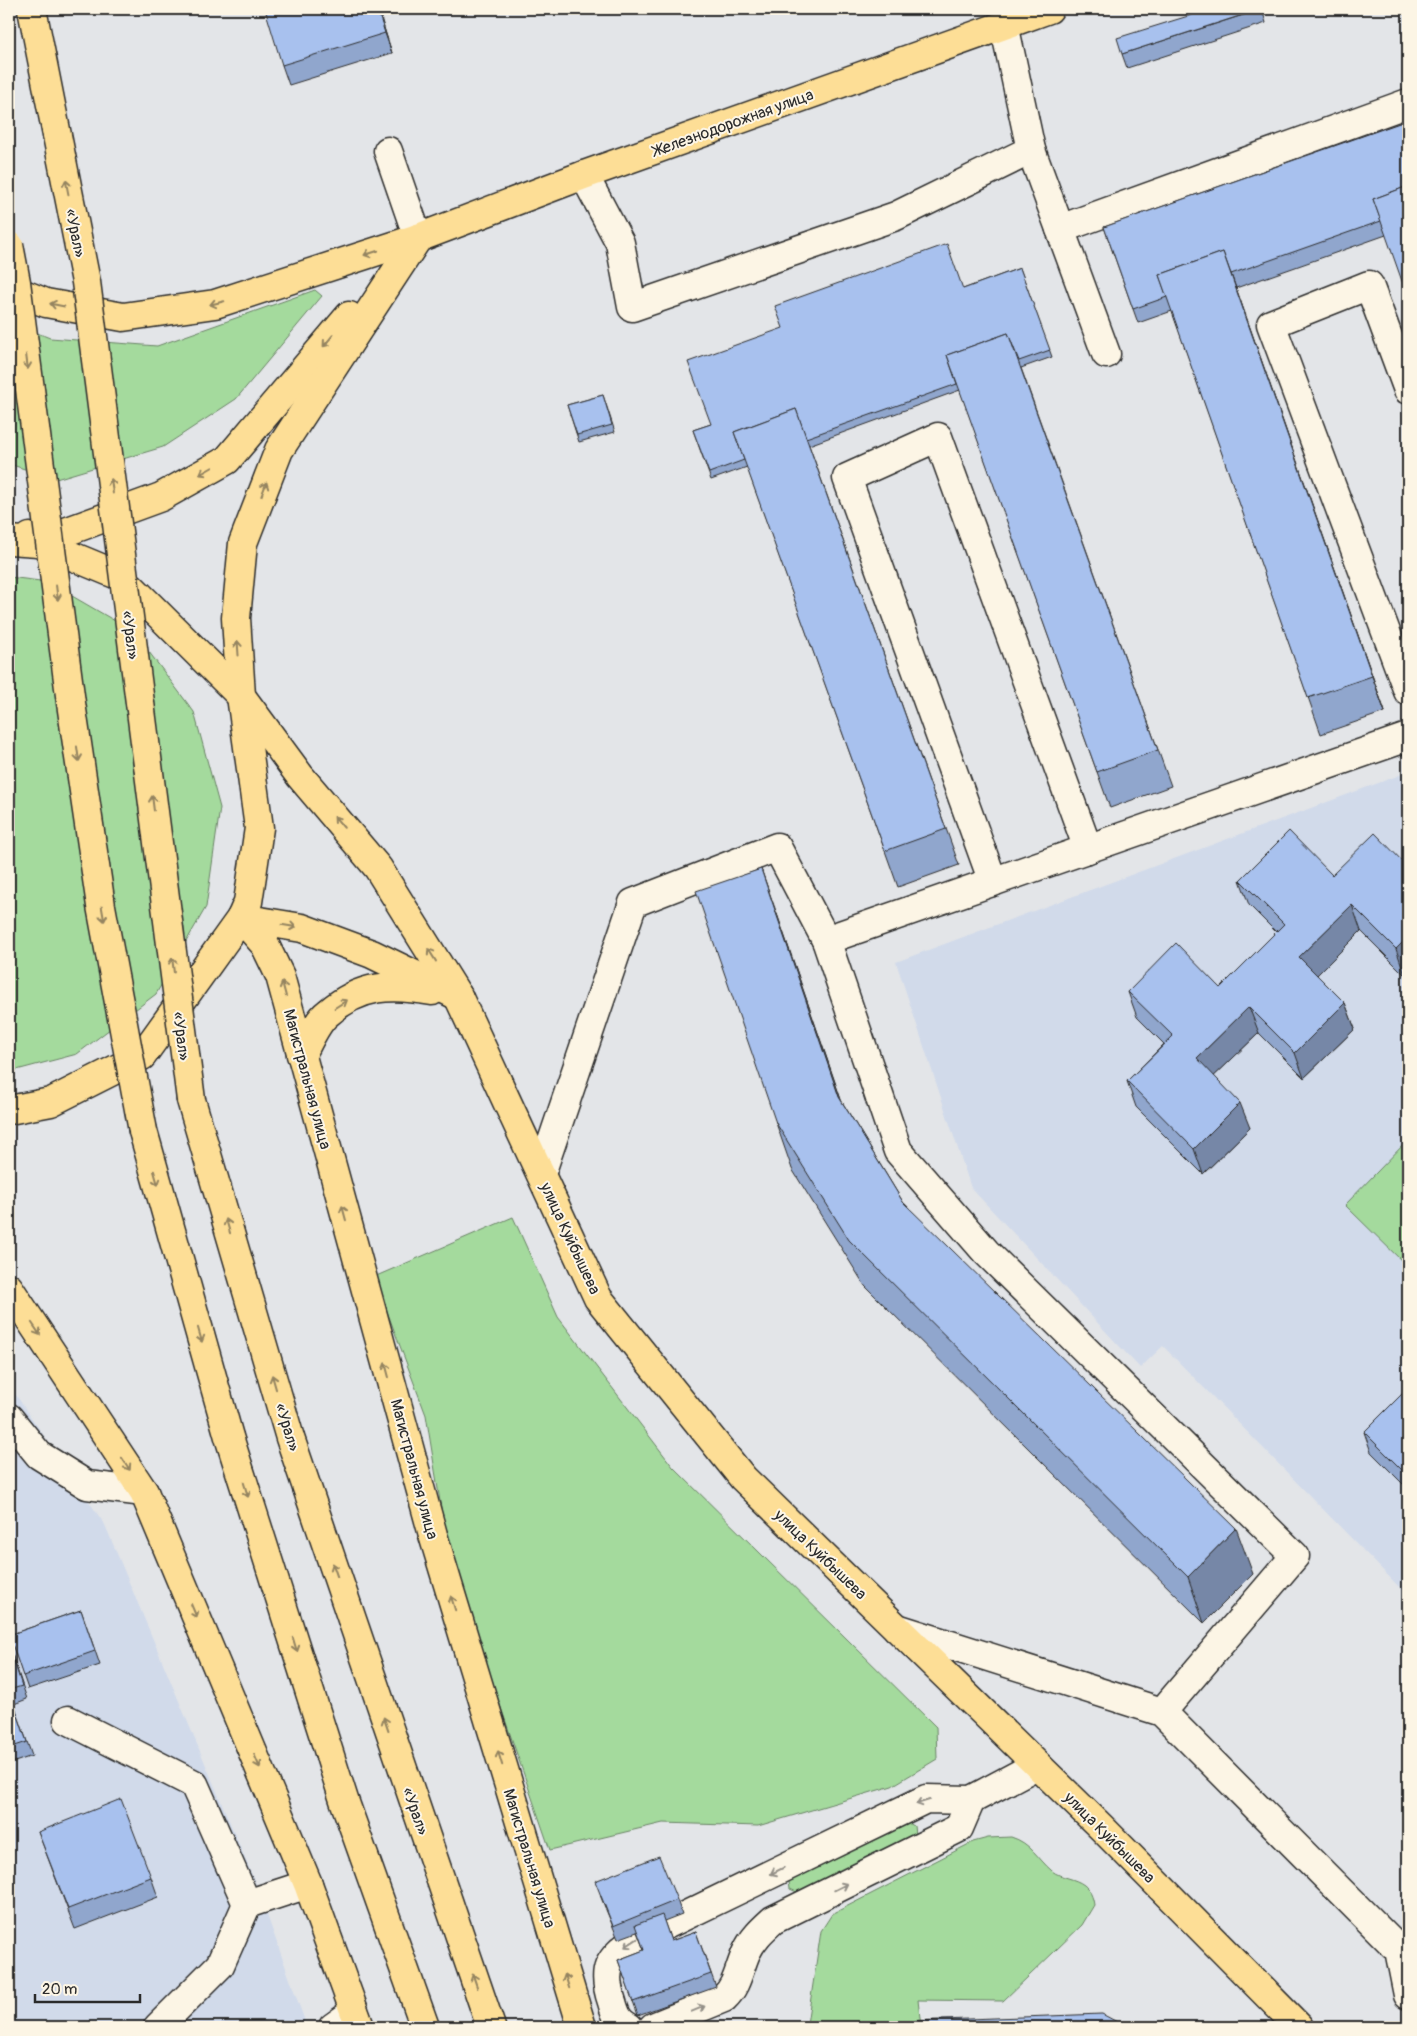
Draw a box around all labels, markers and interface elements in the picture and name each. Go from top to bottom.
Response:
street label: Железнодорожная улица [648,85,816,162]
one-way arrow [62,180,71,196]
street label: «Урал» [61,207,90,259]
one-way arrow [364,249,380,259]
one-way arrow [49,299,65,309]
one-way arrow [209,299,225,308]
one-way arrow [323,334,334,347]
one-way arrow [22,354,32,370]
one-way arrow [200,467,214,477]
one-way arrow [107,478,117,494]
one-way arrow [260,482,269,498]
one-way arrow [52,584,62,600]
street label: «Урал» [117,610,143,661]
one-way arrow [234,640,243,656]
one-way arrow [74,745,84,761]
one-way arrow [147,796,157,812]
one-way arrow [334,816,345,829]
one-way arrow [98,906,108,922]
one-way arrow [280,921,296,931]
one-way arrow [427,948,437,962]
one-way arrow [168,957,178,973]
one-way arrow [279,981,288,997]
one-way arrow [334,999,348,1009]
street label: Магистральная улица [279,1007,335,1152]
street label: «Урал» [168,1011,194,1062]
one-way arrow [152,1170,161,1186]
street label: улица Куйбышева [535,1178,605,1297]
one-way arrow [339,1206,349,1222]
one-way arrow [222,1218,232,1234]
one-way arrow [32,1321,42,1335]
one-way arrow [196,1326,206,1342]
one-way arrow [382,1363,392,1379]
one-way arrow [268,1374,278,1390]
street label: Магистральная улица [386,1397,442,1542]
street label: «Урал» [270,1401,304,1454]
one-way arrow [121,1457,131,1471]
one-way arrow [242,1482,251,1498]
street label: улица Куйбышева [769,1505,871,1604]
one-way arrow [329,1562,339,1578]
one-way arrow [448,1595,457,1611]
one-way arrow [190,1603,199,1618]
one-way arrow [290,1637,300,1653]
one-way arrow [381,1716,391,1732]
one-way arrow [495,1750,505,1766]
one-way arrow [252,1753,262,1768]
street label: «Урал» [398,1785,432,1838]
street label: Магистральная улица [498,1786,560,1930]
street label: улица Куйбышева [1059,1787,1159,1888]
one-way arrow [915,1797,931,1807]
one-way arrow [770,1867,785,1877]
one-way arrow [833,1882,848,1891]
one-way arrow [625,1939,639,1949]
scale bar [35,1971,140,2003]
one-way arrow [562,1973,572,1989]
one-way arrow [470,1974,479,1989]
text: 20 m [42,1980,77,1999]
one-way arrow [690,2003,705,2013]

